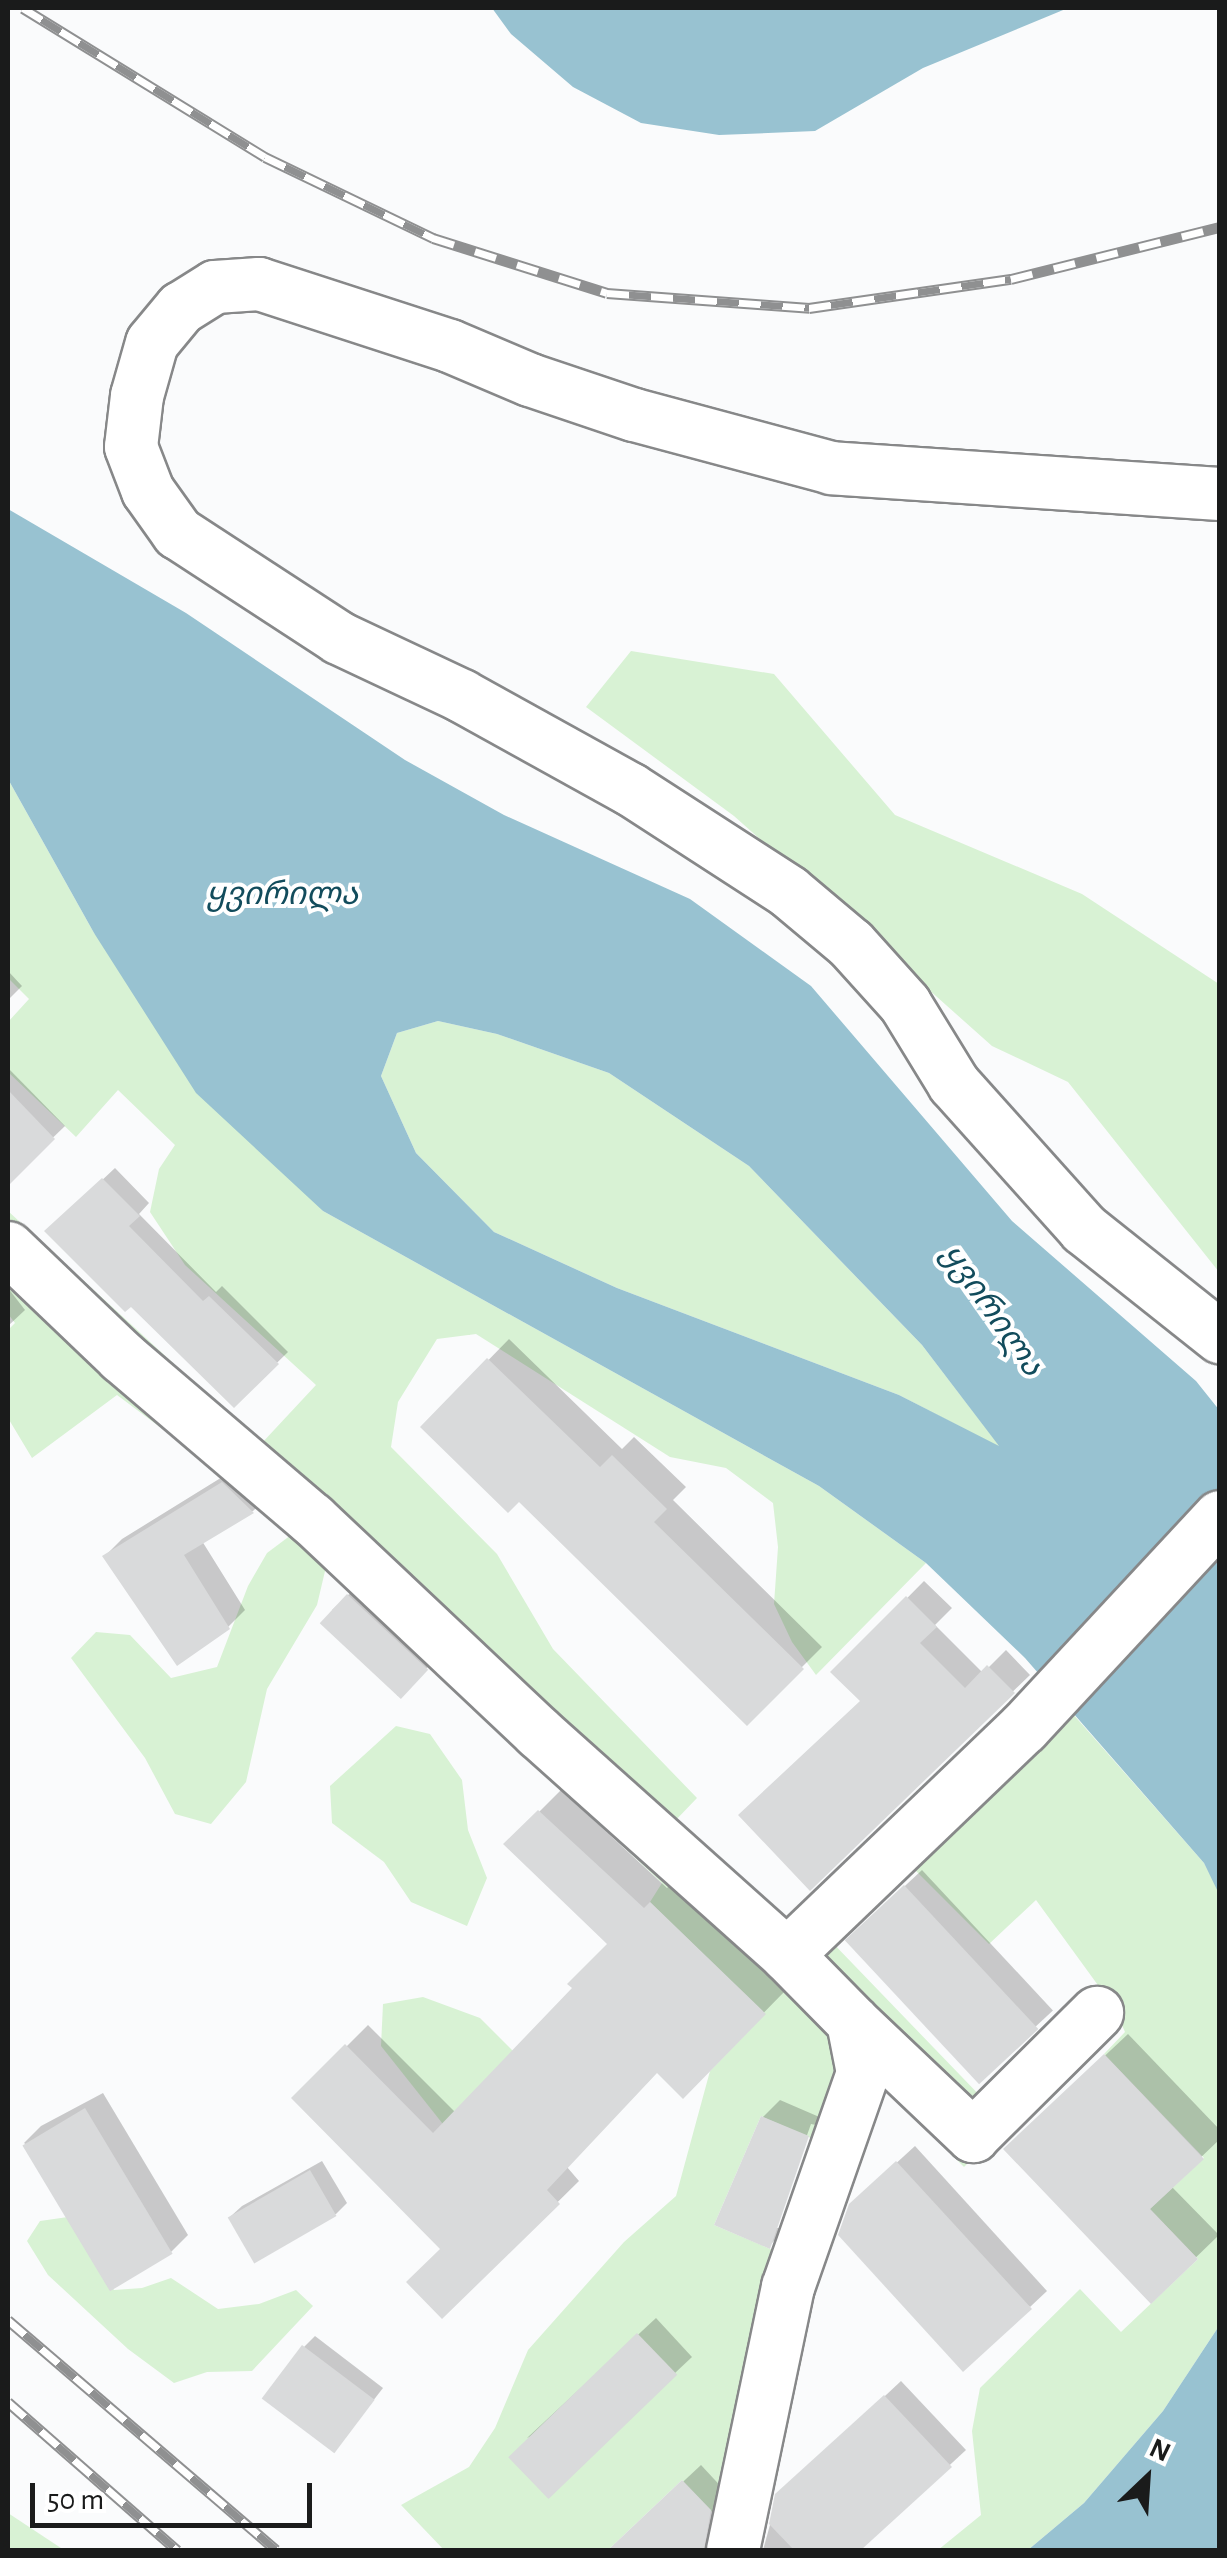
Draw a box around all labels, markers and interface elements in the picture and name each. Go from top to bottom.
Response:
water label: ყვირილა [206,875,358,913]
water label: ყვირილა [933,1237,1051,1383]
north arrow [1097,2428,1197,2528]
text: N [1145,2434,1174,2468]
scale bar [35,2463,318,2525]
text: 50 m [47,2485,104,2515]

